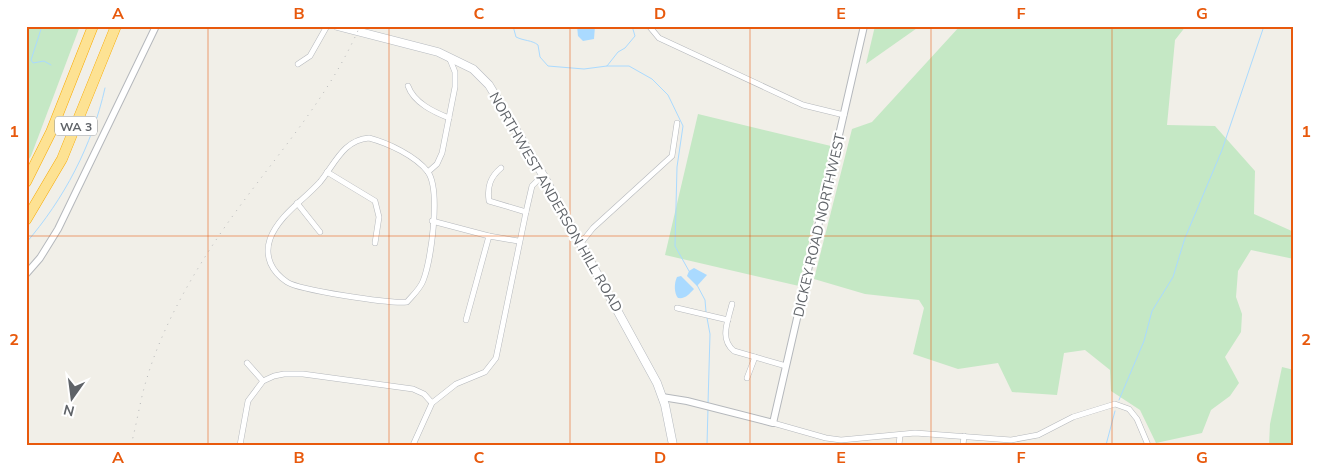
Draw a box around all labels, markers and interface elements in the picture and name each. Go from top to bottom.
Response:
text: A [112,3,124,23]
text: B [293,3,305,23]
text: C [474,3,485,23]
text: D [654,3,666,23]
text: E [836,3,846,23]
text: F [1016,3,1026,23]
text: G [1196,3,1208,23]
street label: NORTHWEST ANDERSON HILL ROAD [485,89,627,315]
road number: WA 3 [55,116,97,136]
text: 1 [9,121,19,141]
text: 1 [1301,121,1311,141]
street label: DICKEY ROAD NORTHWEST [789,131,849,319]
text: 2 [9,329,19,349]
text: 2 [1301,329,1311,349]
north arrow [48,374,98,424]
text: N [62,401,76,421]
text: A [112,447,124,467]
text: B [293,447,305,467]
text: C [474,447,485,467]
text: D [654,447,666,467]
text: E [836,447,846,467]
text: F [1016,447,1026,467]
text: G [1196,447,1208,467]

